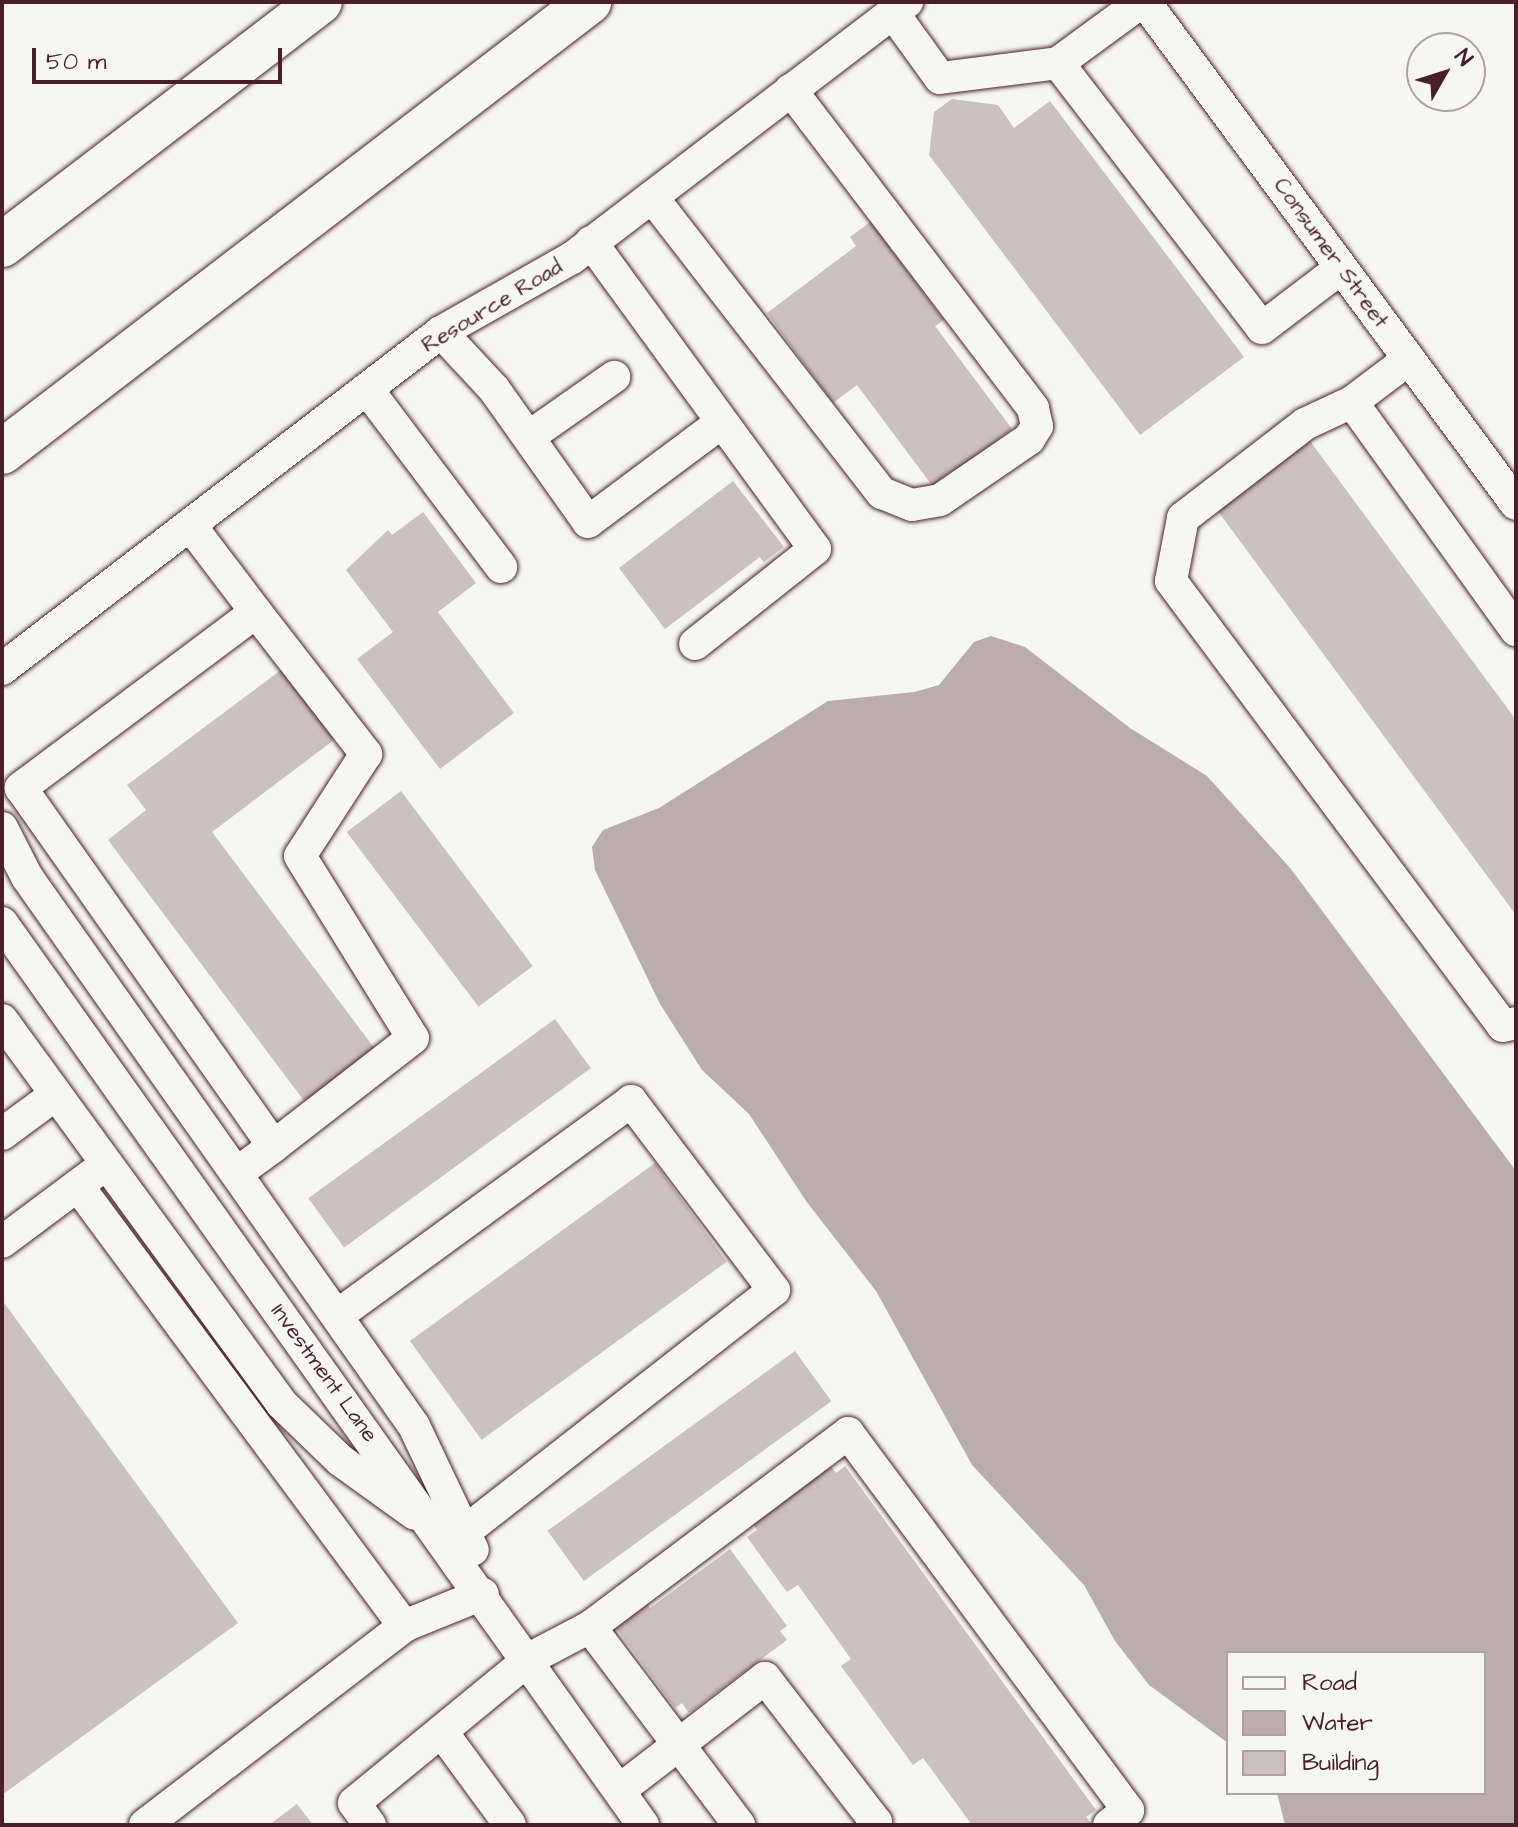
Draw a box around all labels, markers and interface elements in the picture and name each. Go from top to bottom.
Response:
scale bar [36,32,286,82]
north arrow [1406,32,1486,112]
text: N [1447,43,1480,73]
text: 50 m [46,45,106,79]
street label: Consumer Street [1268,173,1394,333]
street label: Resource Road [417,254,567,358]
street label: Investment Lane [265,1299,383,1447]
legend [1226,1651,1486,1795]
text: Road [1302,1666,1357,1700]
text: Water [1302,1706,1373,1740]
text: Building [1302,1746,1379,1780]

